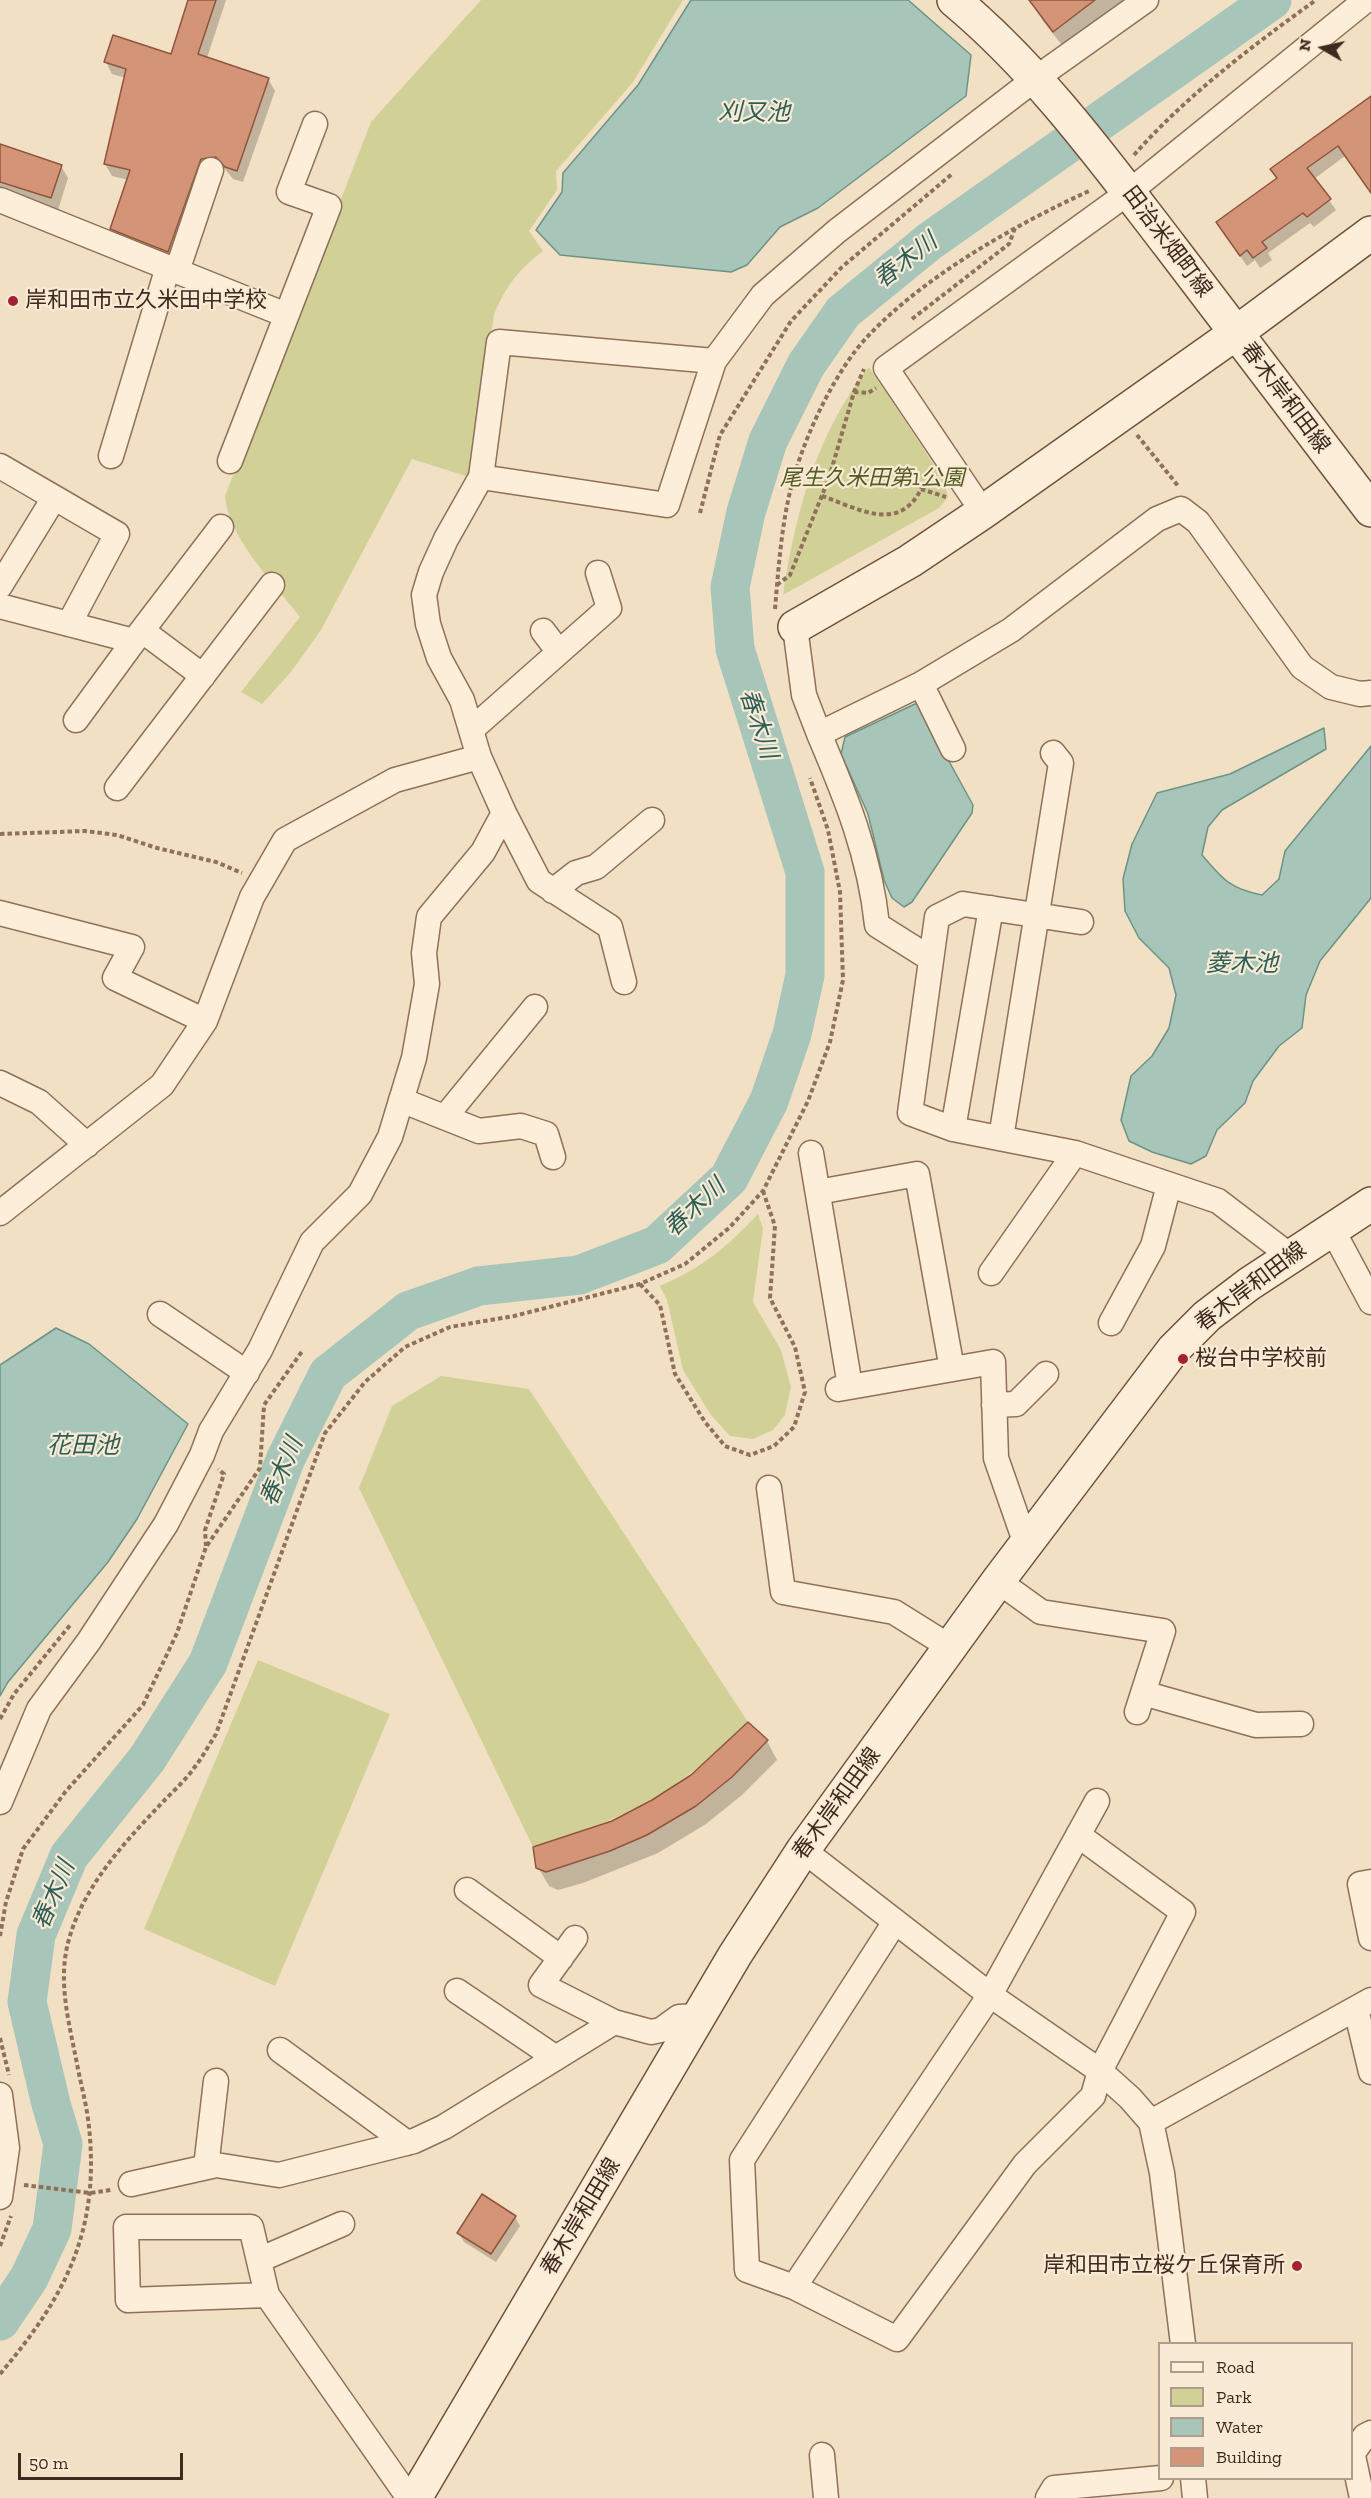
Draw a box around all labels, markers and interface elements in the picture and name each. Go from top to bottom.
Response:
north arrow [1293,18,1353,78]
text: N [1294,38,1315,53]
water label: 刈又池 [718,99,790,127]
street label: 田治米畑町線 [1117,181,1217,303]
water label: 春木川 [869,227,943,295]
place label: 岸和田市立久米田中学校 [25,288,267,314]
marker: 岸和田市立久米田中学校 [6,294,20,308]
street label: 春木岸和田線 [1235,337,1335,459]
park label: 尾生久米田第1公園 [780,466,964,492]
water label: 春木川 [733,685,783,763]
water label: 菱木池 [1206,950,1278,978]
water label: 春木川 [659,1173,731,1243]
street label: 春木岸和田線 [1190,1237,1312,1337]
place label: 桜台中学校前 [1195,1346,1327,1372]
marker: 桜台中学校前 [1176,1352,1190,1366]
water label: 花田池 [47,1432,119,1460]
water label: 春木川 [255,1433,309,1511]
street label: 春木岸和田線 [788,1743,886,1865]
water label: 春木川 [27,1856,81,1934]
street label: 春木岸和田線 [536,2154,626,2280]
place label: 岸和田市立桜ケ丘保育所 [1043,2253,1285,2279]
marker: 岸和田市立桜ケ丘保育所 [1290,2259,1304,2273]
legend [1158,2342,1353,2480]
text: Road [1216,2356,1255,2378]
text: Park [1216,2386,1252,2408]
text: Water [1216,2416,1263,2438]
scale bar [21,2441,186,2479]
text: Building [1216,2446,1282,2468]
text: 50 m [29,2452,68,2474]

